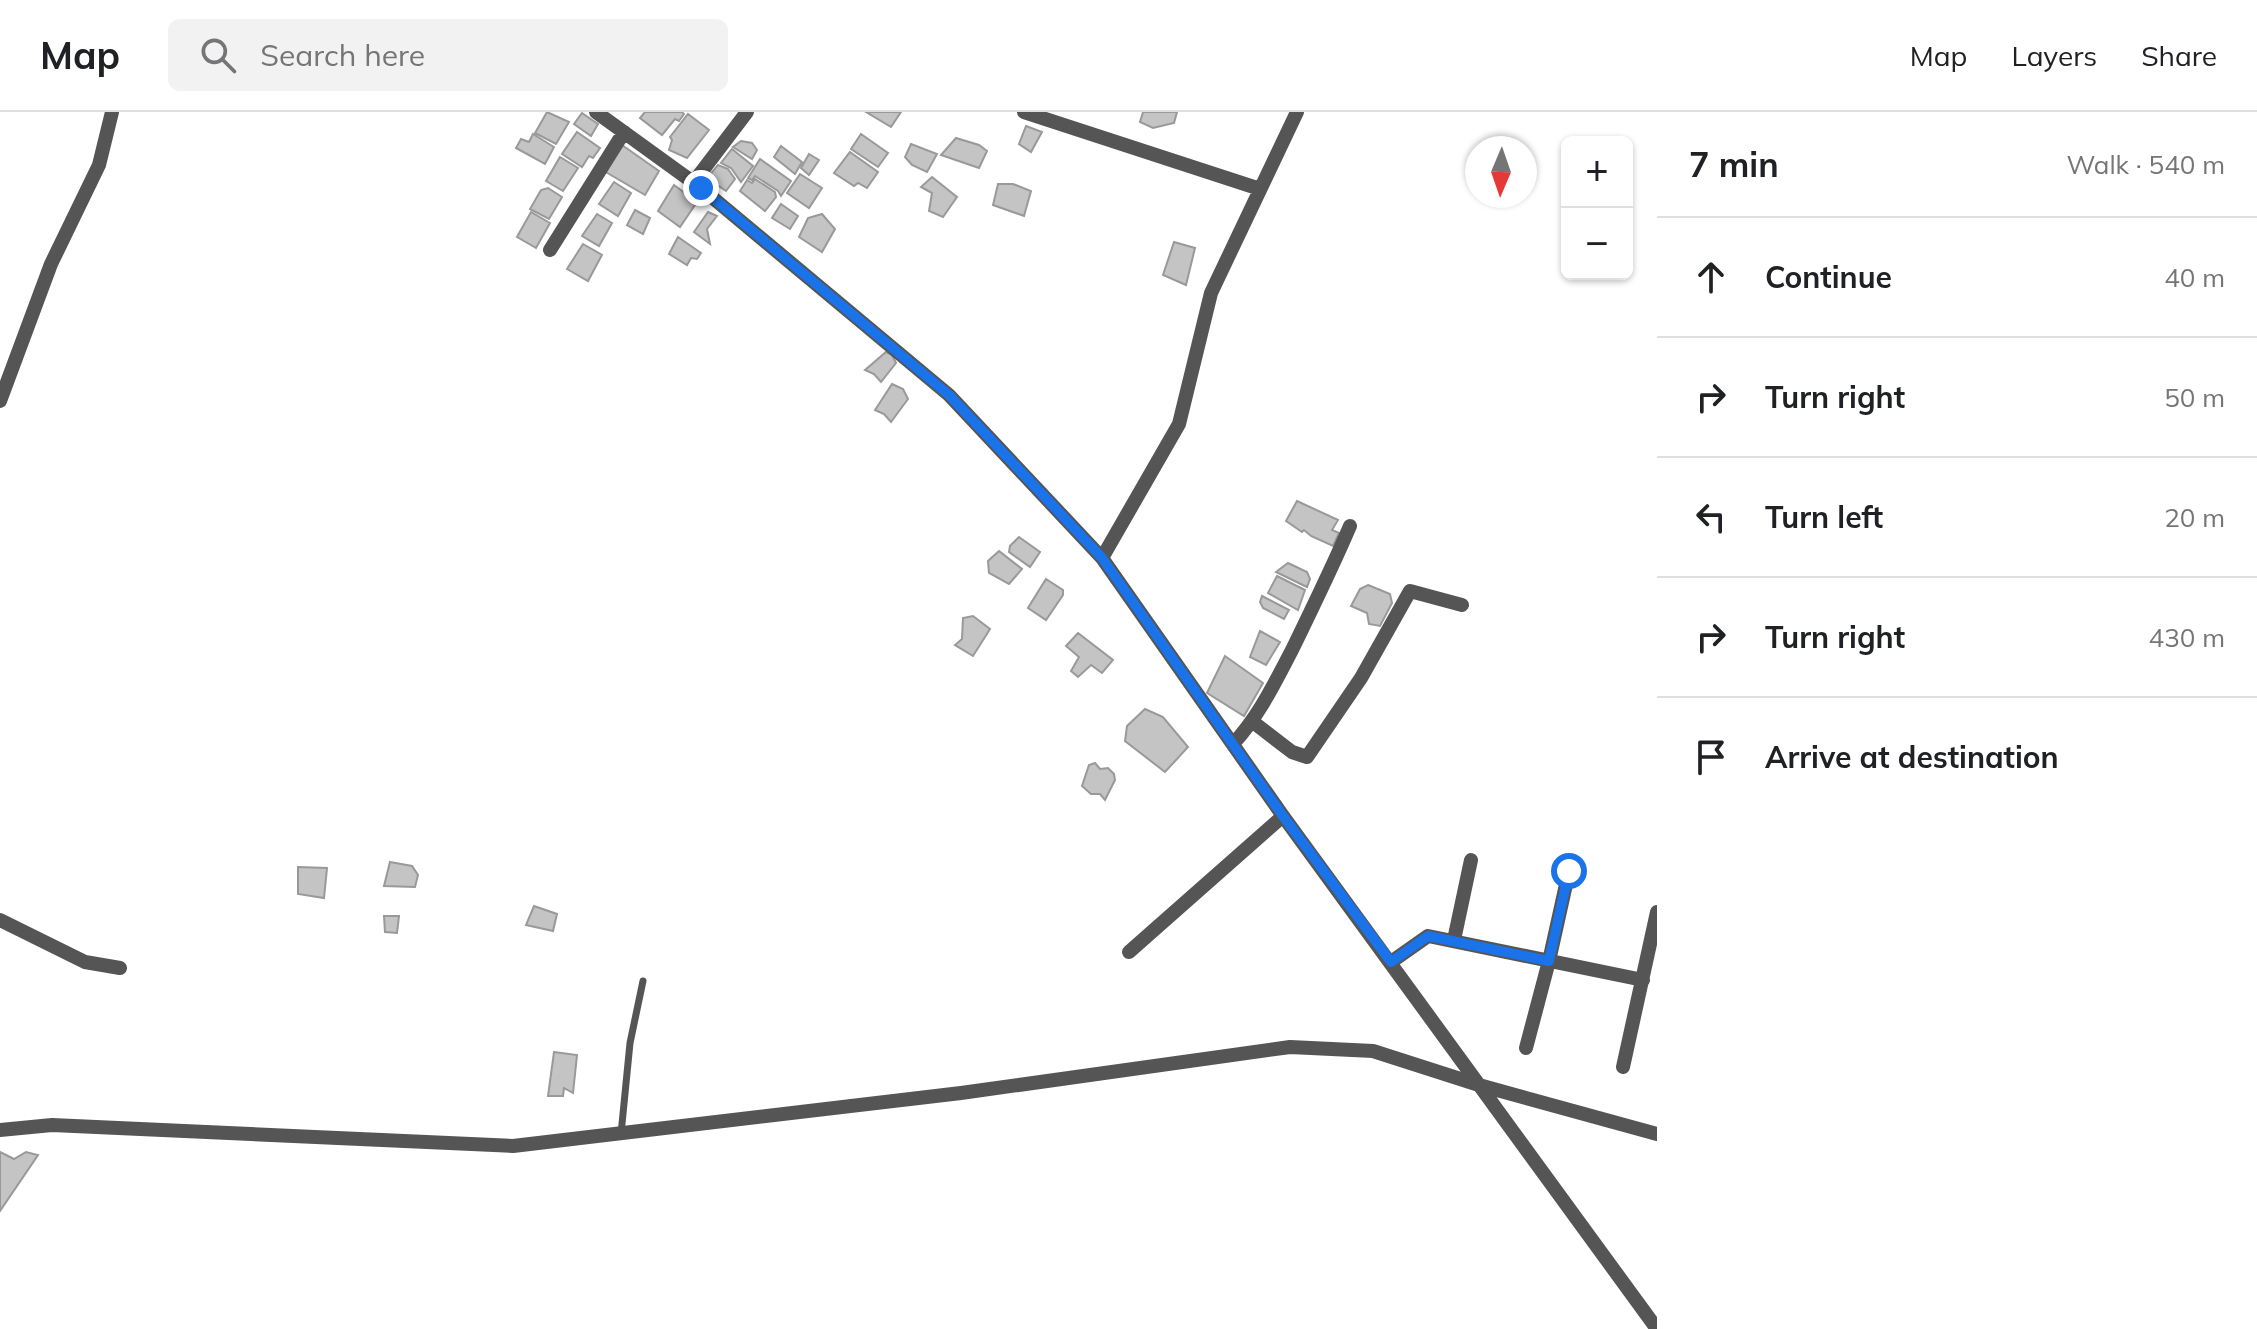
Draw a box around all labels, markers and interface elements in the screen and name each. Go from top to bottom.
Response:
search box [168,19,728,91]
text: Map [40,31,120,79]
icon: search [196,33,240,77]
text: Search here [260,36,425,74]
text: Map [1910,38,1967,73]
text: Layers [2011,38,2097,73]
text: Share [2141,38,2217,73]
north arrow [1465,136,1537,208]
map controls [1561,136,1633,280]
button: + [1561,136,1633,208]
text: 7 min [1689,143,1779,186]
text: Walk · 540 m [2066,148,2225,181]
route end [683,170,719,206]
button: − [1561,208,1633,280]
icon: ahead [1689,255,1733,299]
text: Continue [1765,258,1892,296]
text: 40 m [2164,261,2225,294]
icon: right [1689,375,1733,419]
text: Turn right [1765,378,1905,416]
text: 50 m [2164,381,2225,414]
icon: left [1689,495,1733,539]
text: Turn left [1765,498,1883,536]
text: 20 m [2164,501,2225,534]
icon: right [1689,615,1733,659]
text: Turn right [1765,618,1905,656]
text: 430 m [2149,621,2225,654]
icon: arrive [1689,735,1733,779]
text: Arrive at destination [1765,738,2059,776]
route start [1551,853,1587,889]

